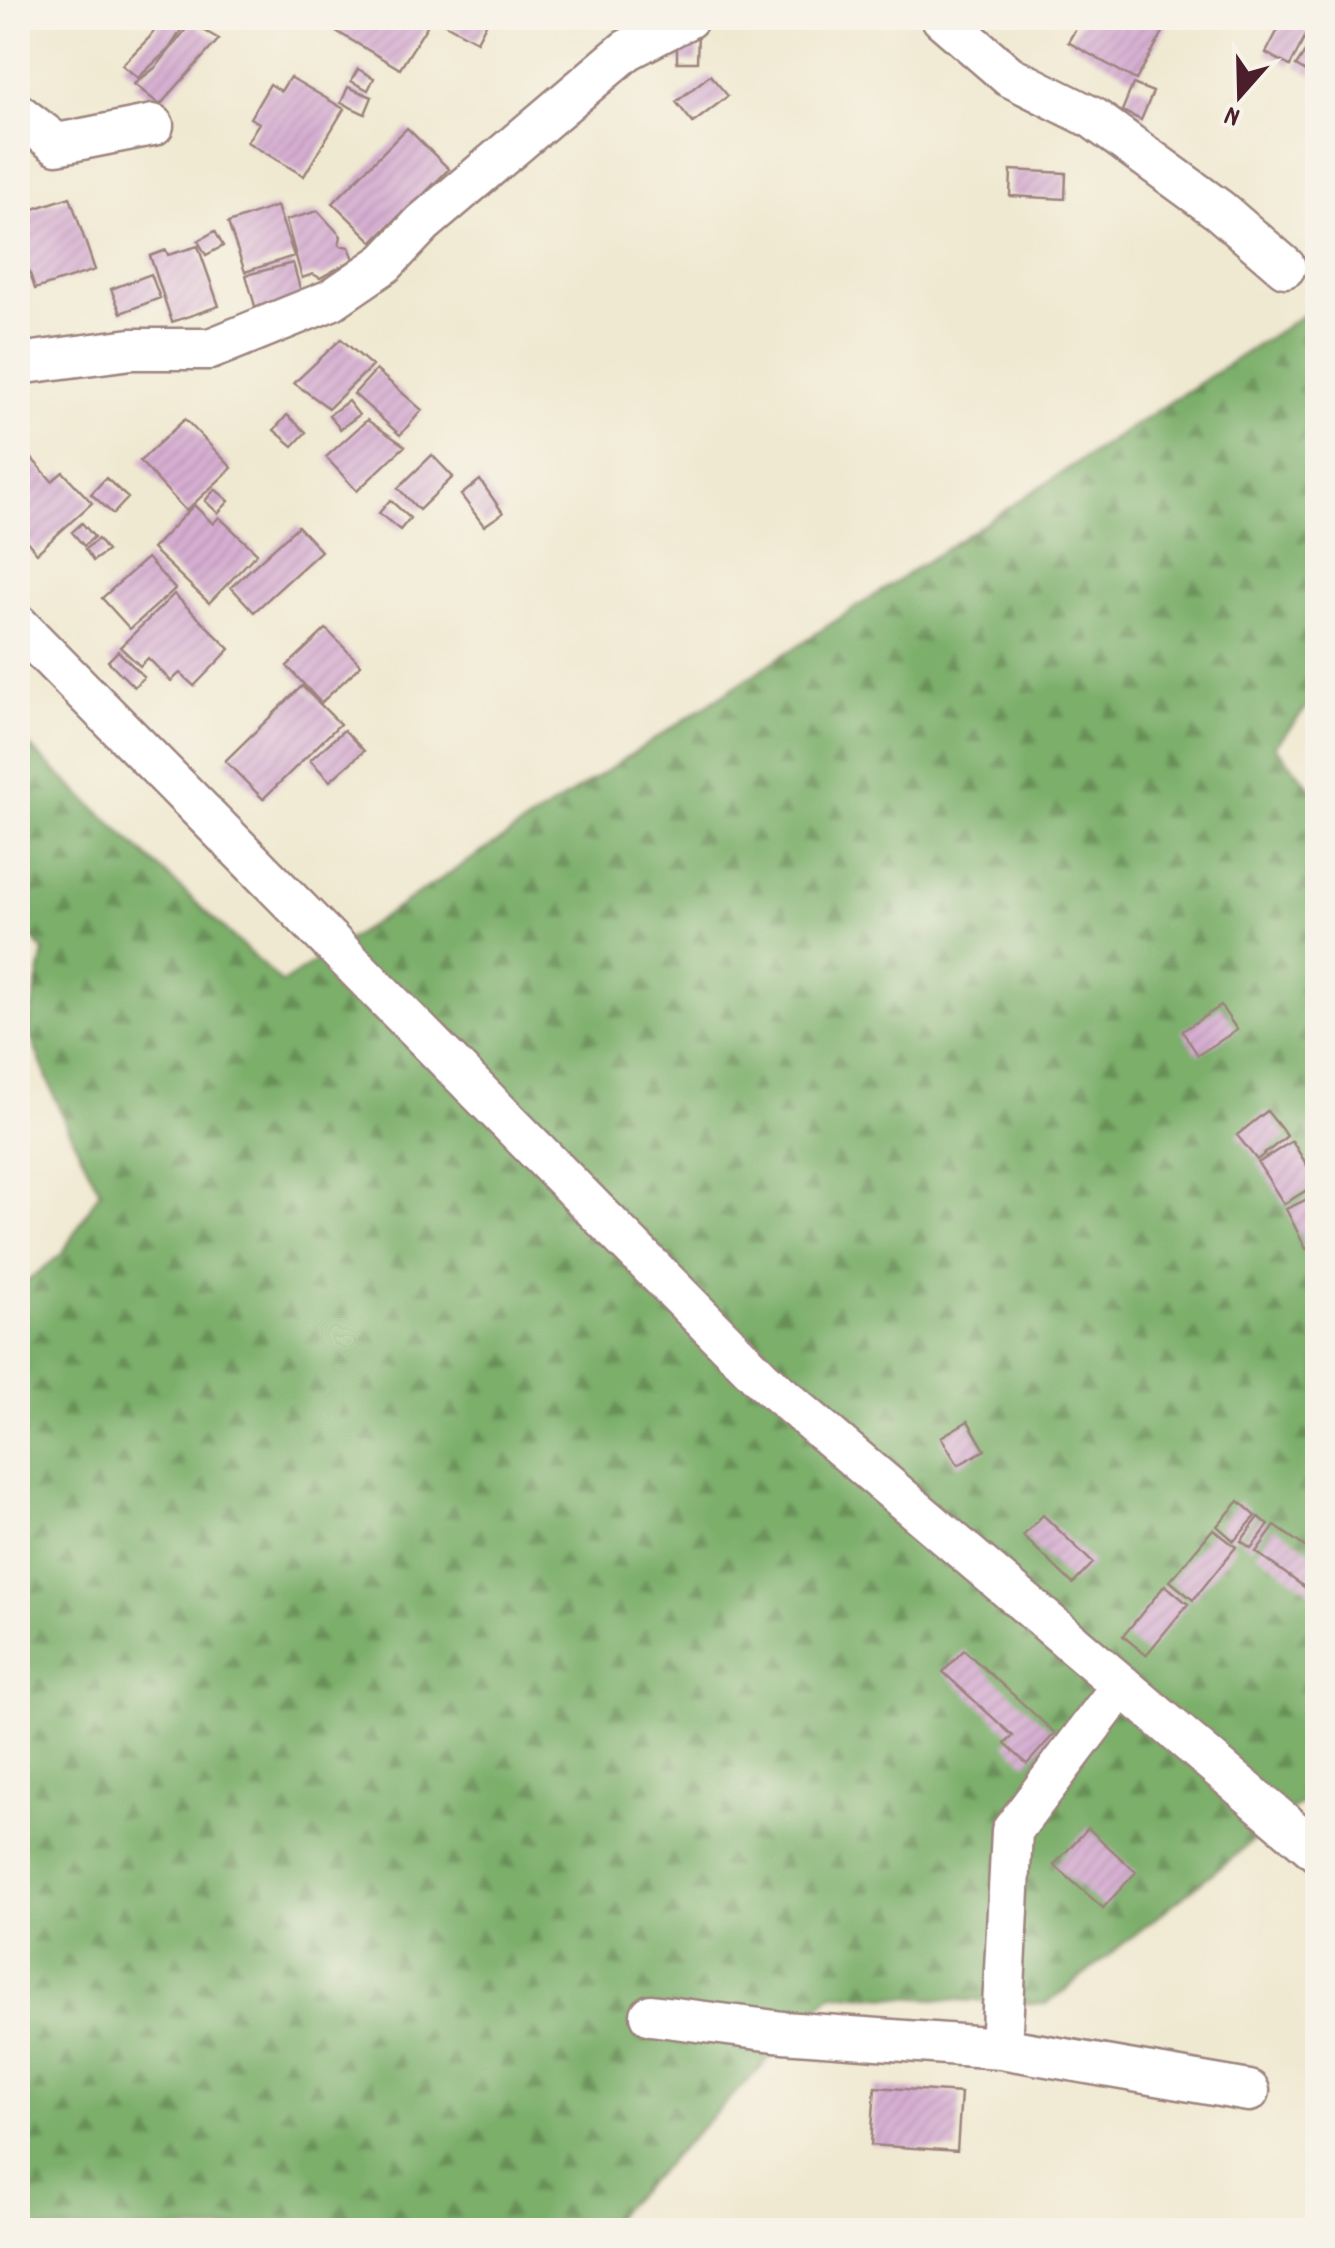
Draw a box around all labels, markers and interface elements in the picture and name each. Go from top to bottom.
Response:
north arrow [1190,45,1290,145]
text: N [1220,93,1247,135]

